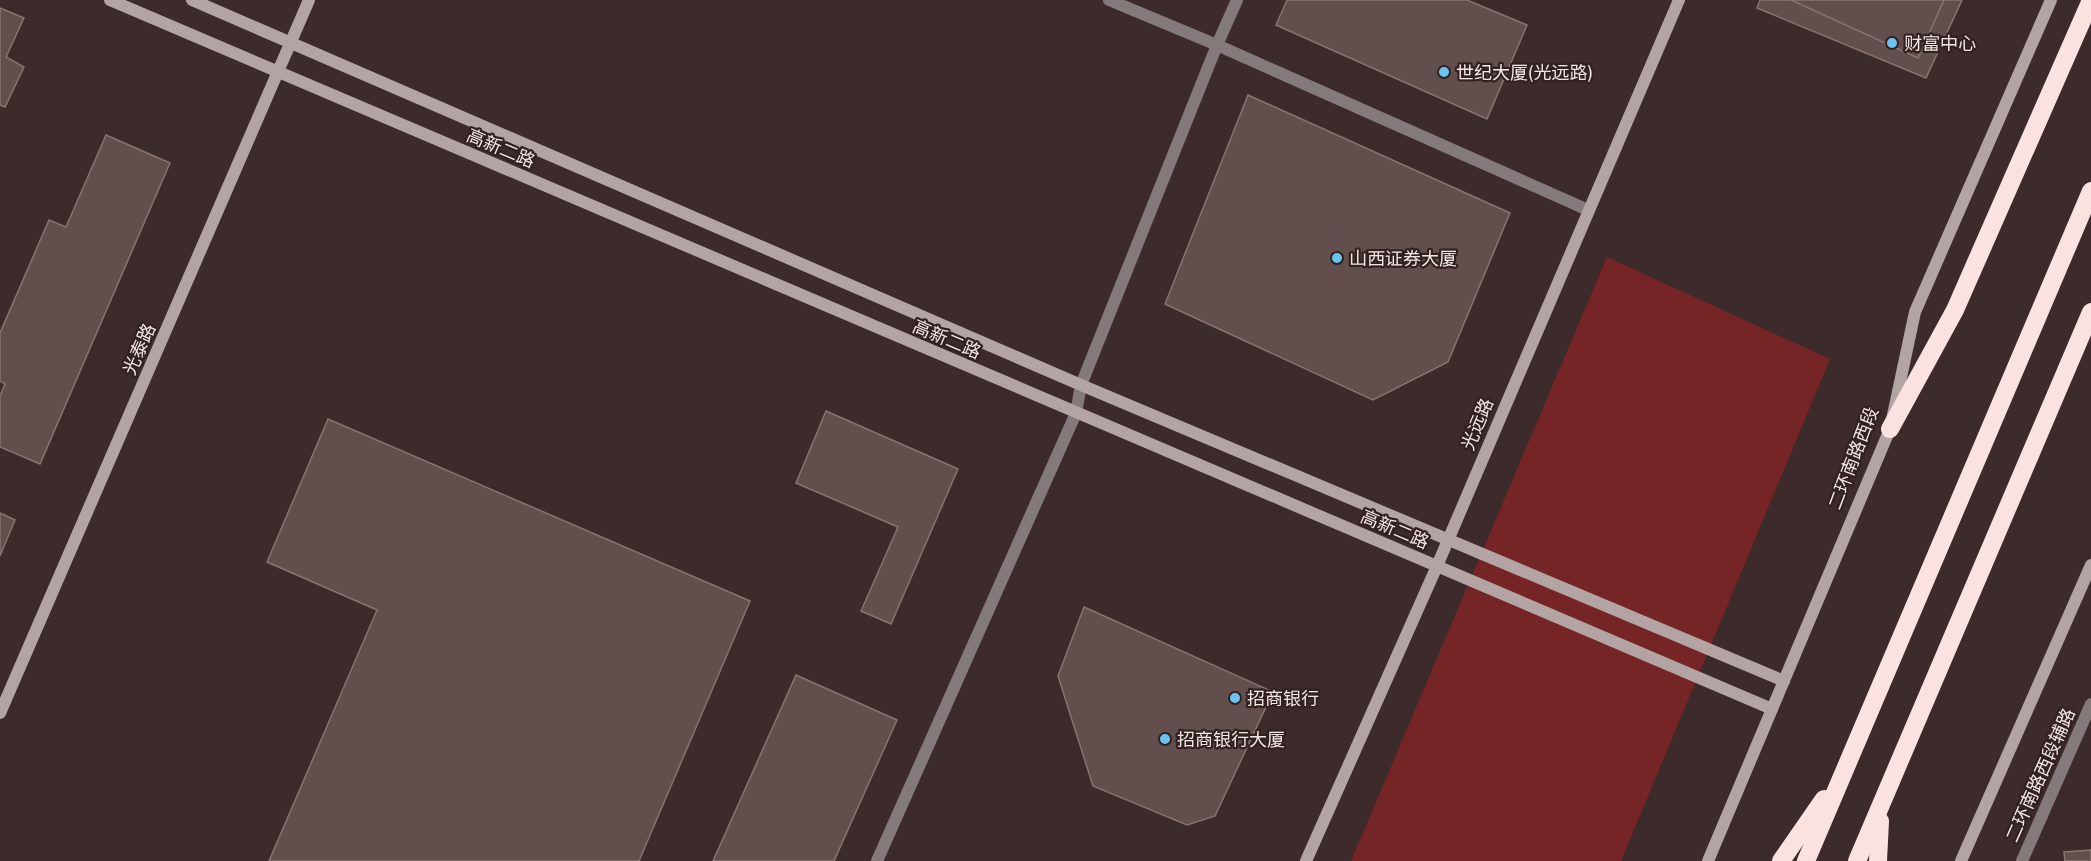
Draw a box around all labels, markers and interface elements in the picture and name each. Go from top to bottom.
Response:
place label: 财富中心 [1904,33,1976,54]
marker: 财富中心 [1885,36,1899,50]
place label: 世纪大厦(光远路) [1456,62,1593,83]
marker: 世纪大厦(光远路) [1437,65,1451,79]
street label: 高新二路 [464,124,538,172]
place label: 山西证券大厦 [1349,248,1457,269]
marker: 山西证券大厦 [1330,251,1344,265]
street label: 高新二路 [910,315,984,363]
street label: 光泰路 [118,320,160,378]
street label: 光远路 [1457,395,1497,453]
street label: 二环南路西段 [1824,404,1882,512]
street label: 高新二路 [1358,505,1432,553]
place label: 招商银行 [1247,688,1319,709]
marker: 招商银行 [1228,691,1242,705]
street label: 二环南路西段辅路 [2001,705,2079,845]
place label: 招商银行大厦 [1177,729,1285,750]
marker: 招商银行大厦 [1158,732,1172,746]

